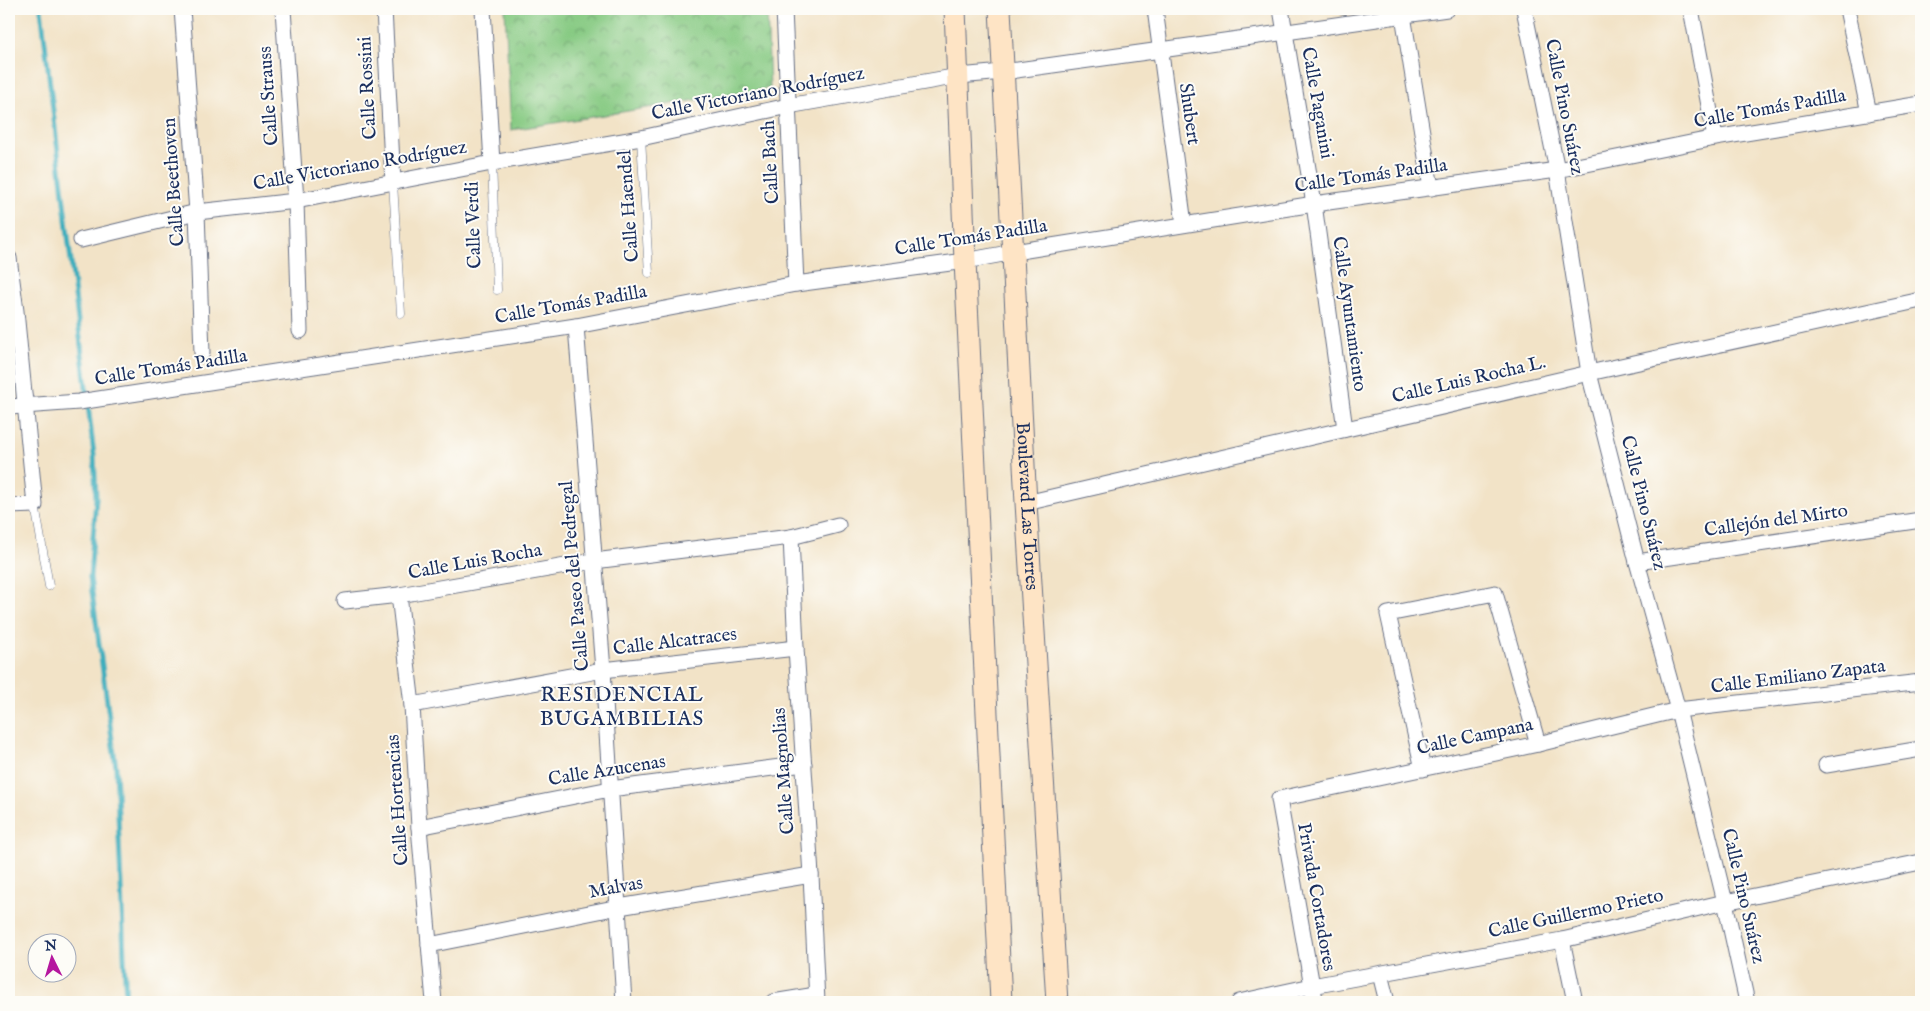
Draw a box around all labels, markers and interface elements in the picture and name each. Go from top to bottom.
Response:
street label: Calle Rossini [353,36,383,140]
street label: Calle Pino Suárez [1539,37,1589,177]
street label: Calle Strauss [254,45,284,147]
street label: Calle Paganini [1295,45,1339,161]
street label: Calle Victoriano Rodríguez [649,62,867,126]
street label: Shubert [1173,82,1205,147]
street label: Calle Tomás Padilla [1692,84,1849,134]
street label: Calle Beethoven [158,117,190,247]
street label: Calle Bach [757,119,785,205]
street label: Calle Victoriano Rodríguez [251,135,469,197]
street label: Calle Haendel [613,148,645,263]
street label: Calle Tomás Padilla [1293,153,1450,199]
street label: Calle Verdi [460,181,488,269]
street label: Calle Tomás Padilla [893,214,1050,262]
street label: Calle Ayuntamiento [1326,235,1372,393]
street label: Calle Tomás Padilla [493,280,650,330]
street label: Calle Tomás Padilla [93,344,250,392]
street label: Calle Luis Rocha L. [1390,351,1548,409]
street label: Boulevard Las Torres [1010,421,1043,591]
street label: Calle Pino Suárez [1615,433,1671,573]
street label: Calle Paseo del Pedregal [555,479,595,672]
street label: Callejón del Mirto [1703,499,1849,543]
street label: Calle Luis Rocha [406,538,544,586]
street label: Calle Alcatraces [612,622,738,662]
street label: Calle Emiliano Zapata [1709,654,1887,700]
district label: RESIDENCIAL BUGAMBILIAS [540,682,704,733]
street label: Calle Magnolias [768,707,800,835]
street label: Calle Campana [1415,713,1536,761]
street label: Calle Hortencias [381,733,415,867]
street label: Calle Azucenas [547,750,667,792]
street label: Privada Cortadores [1291,821,1341,973]
street label: Calle Pino Suárez [1716,826,1770,966]
street label: Malvas [587,871,645,905]
street label: Calle Guillermo Prieto [1486,884,1666,944]
north arrow [28,934,78,984]
text: N [43,937,58,956]

